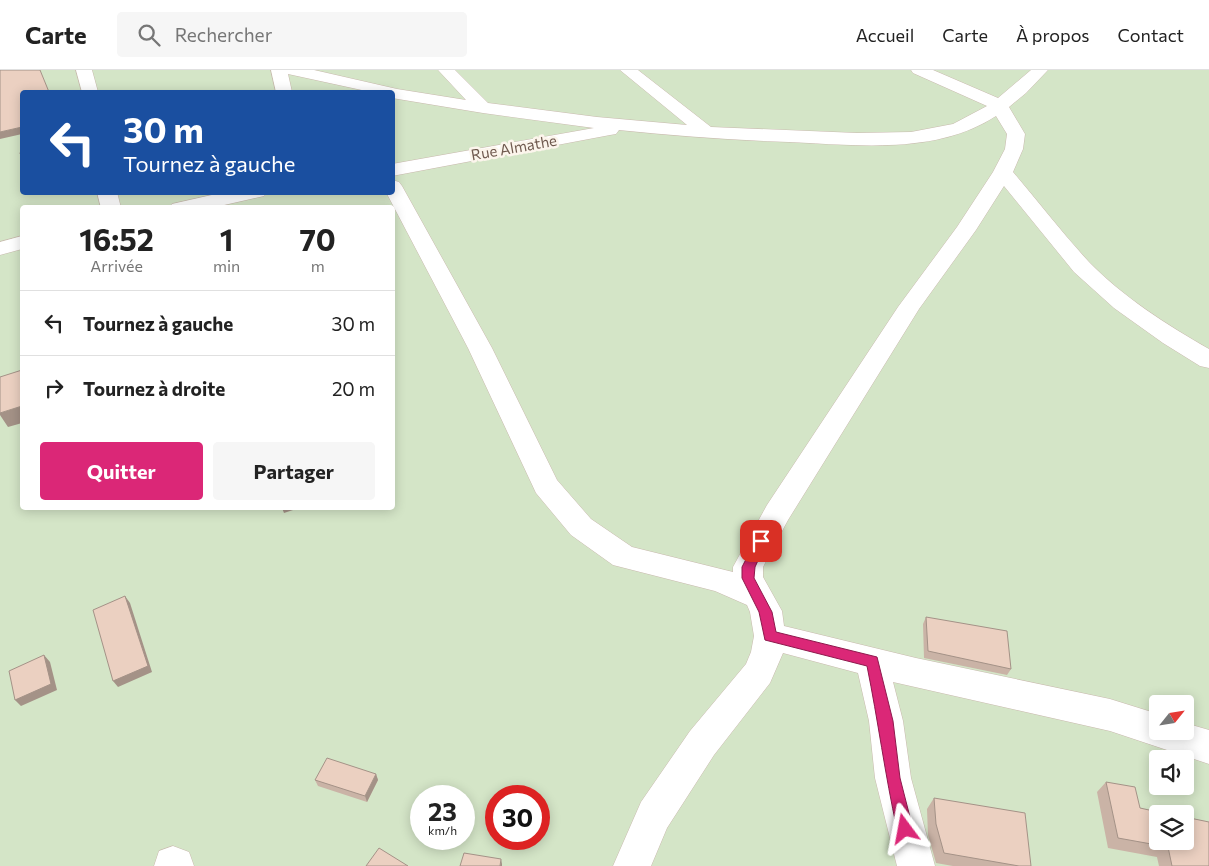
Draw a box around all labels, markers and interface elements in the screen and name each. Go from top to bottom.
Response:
search box [117,12,467,57]
text: Carte [25,20,87,49]
icon: search [135,21,163,49]
text: Rechercher [175,23,272,46]
text: Accueil [856,24,914,46]
text: Carte [942,24,988,46]
text: À propos [1016,24,1090,46]
text: Contact [1118,24,1184,46]
text: 30 m [123,107,204,150]
icon: left [40,110,105,175]
street label: Rue Almathe [469,131,558,163]
text: Tournez à gauche [123,150,295,177]
text: 16:52 [79,220,154,257]
text: 1 [220,220,233,257]
text: 70 [300,220,336,257]
text: Arrivée [90,256,143,275]
text: min [213,256,240,275]
text: m [311,256,325,275]
icon: left [40,309,68,337]
text: Tournez à gauche [83,312,233,335]
text: 30 m [332,312,375,335]
icon: right [40,374,68,402]
text: Tournez à droite [83,377,225,400]
text: 20 m [332,377,375,400]
button: Quitter [40,442,203,500]
button: Partager [213,442,375,500]
pin [740,520,782,562]
icon: arrive [747,527,775,555]
north arrow [1149,695,1194,740]
map controls [1149,695,1194,850]
button: sound [1149,750,1194,795]
speed limit sign: 30 [485,785,550,850]
text: 23 [428,796,457,826]
position arrow [878,802,930,854]
button: layers [1149,805,1194,850]
text: km/h [428,823,457,837]

